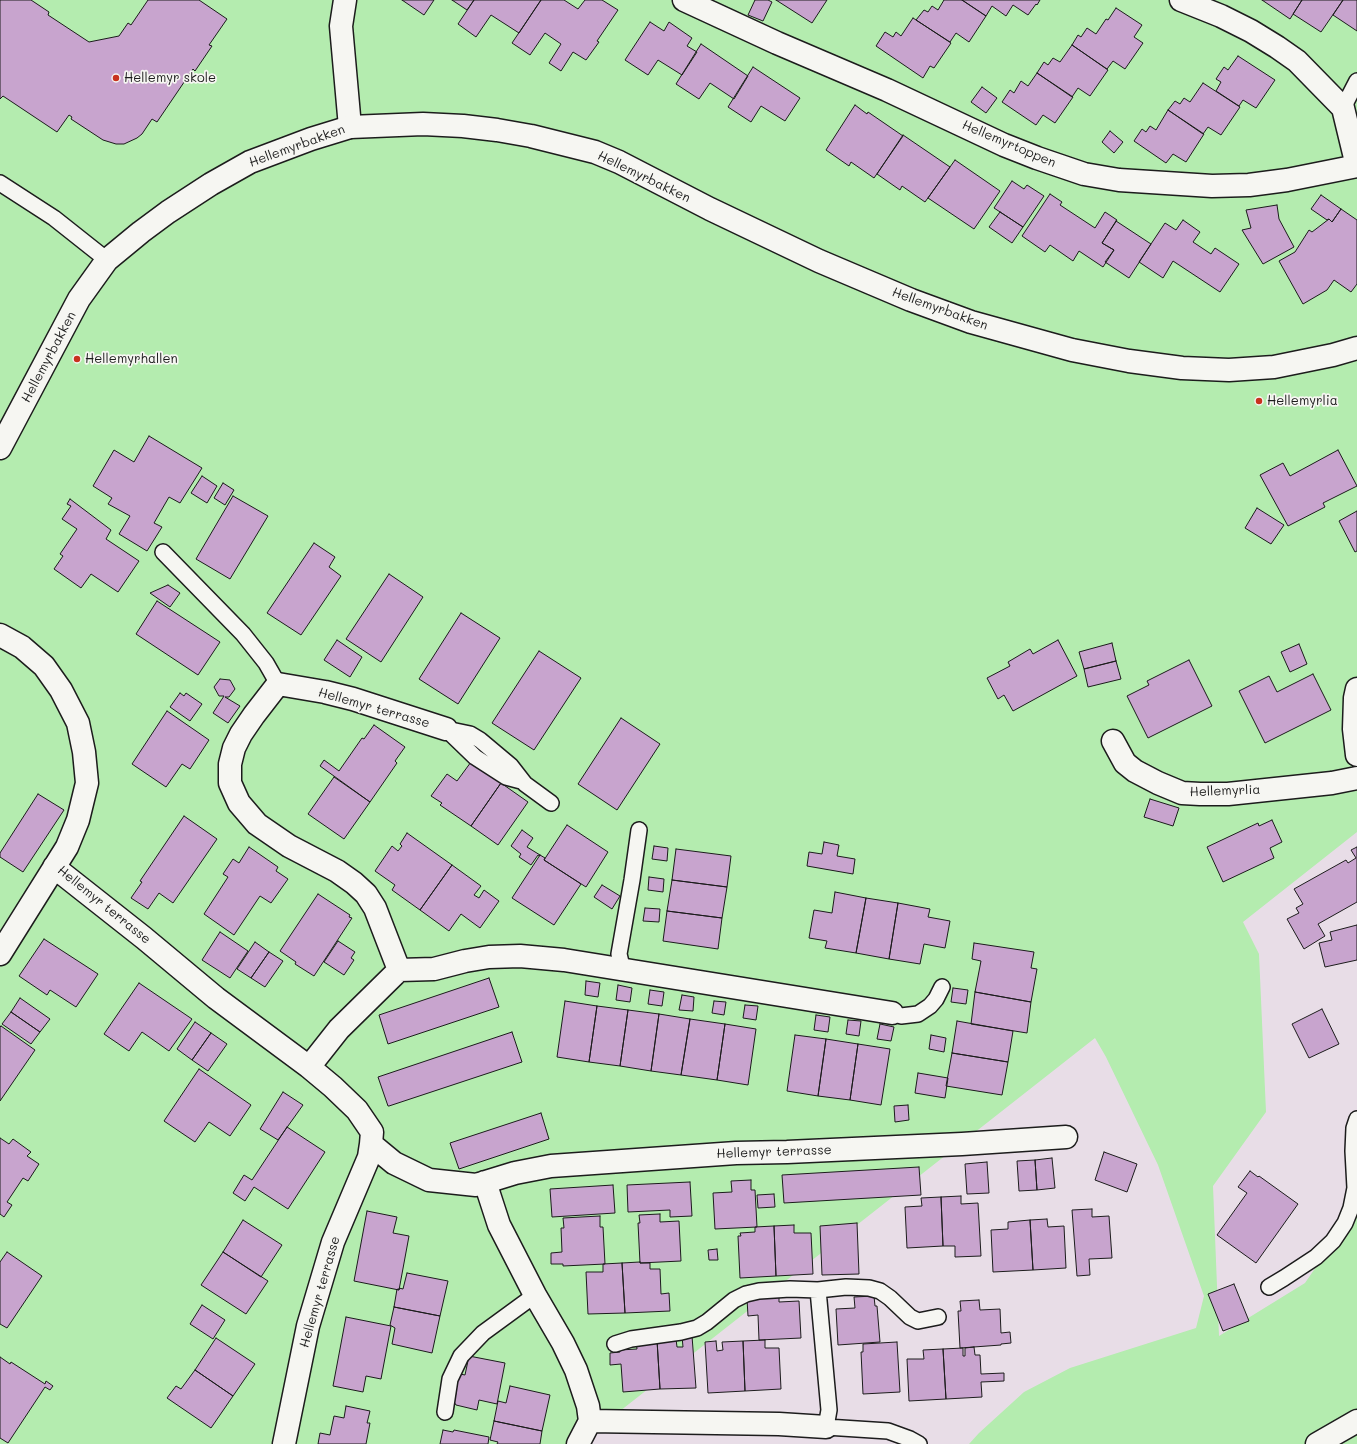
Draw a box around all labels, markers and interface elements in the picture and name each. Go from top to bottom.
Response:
place label: Hellemyr skole [124,70,216,86]
marker: Hellemyr skole [111,73,121,83]
street label: Hellemyrtoppen [960,117,1058,171]
street label: Hellemyrbakken [247,121,347,171]
street label: Hellemyrbakken [595,148,693,206]
street label: Hellemyrbakken [890,284,990,334]
street label: Hellemyrbakken [18,309,80,405]
place label: Hellemyrhallen [85,351,178,367]
marker: Hellemyrhallen [72,354,82,364]
place label: Hellemyrlia [1267,393,1338,409]
marker: Hellemyrlia [1254,396,1264,406]
street label: Hellemyr terrasse [316,685,432,731]
street label: Hellemyrlia [1189,782,1261,800]
street label: Hellemyr terrasse [54,863,154,947]
street label: Hellemyr terrasse [716,1142,832,1162]
street label: Hellemyr terrasse [297,1234,343,1350]

